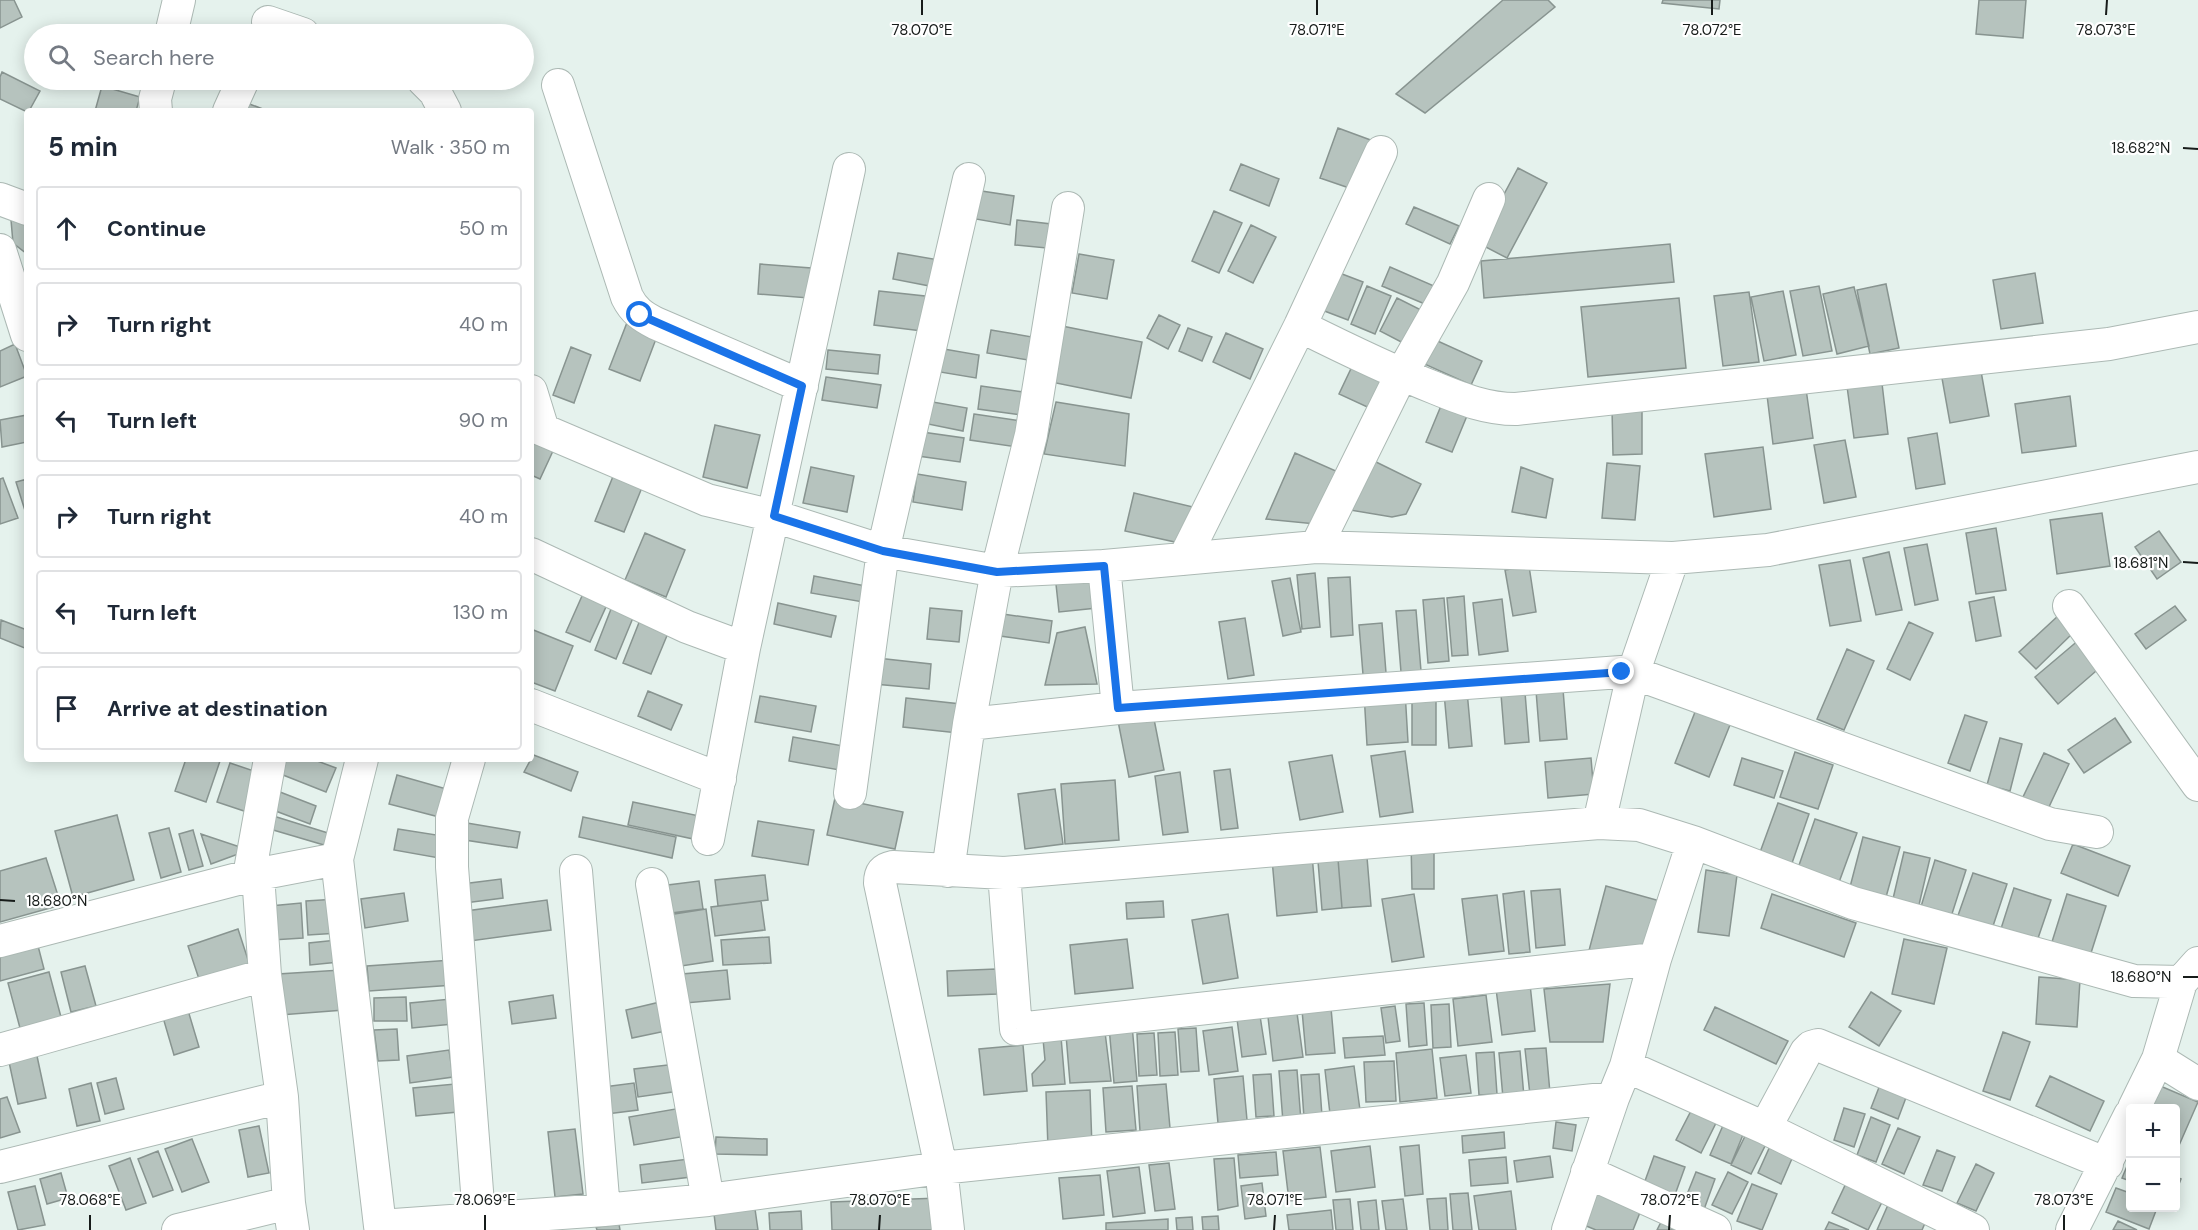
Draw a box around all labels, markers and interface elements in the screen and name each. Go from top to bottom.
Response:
text: 78.070°E [892,20,952,40]
text: 78.071°E [1289,20,1345,40]
text: 78.072°E [1682,20,1742,40]
text: 78.073°E [2076,20,2136,40]
search box [24,24,534,90]
icon: search [45,41,78,74]
text: Search here [93,43,214,72]
text: 5 min [48,130,118,164]
text: Walk · 350 m [391,134,510,160]
text: 18.682°N [2112,138,2170,158]
icon: ahead [50,212,83,245]
text: Continue [107,214,206,243]
text: 50 m [459,215,508,241]
route start [626,301,652,327]
icon: right [50,308,83,341]
text: Turn right [107,310,212,339]
text: 40 m [459,311,508,337]
icon: left [50,404,83,437]
text: Turn left [107,406,197,435]
text: 90 m [459,407,508,433]
icon: right [50,500,83,533]
text: Turn right [107,502,212,531]
text: 40 m [459,503,508,529]
text: 18.681°N [2114,553,2168,573]
icon: left [50,596,83,629]
text: Turn left [107,598,197,627]
text: 130 m [453,599,508,625]
route end [1608,658,1634,684]
icon: arrive [50,692,83,725]
text: Arrive at destination [107,694,328,723]
text: 18.680°N [27,891,87,911]
text: 18.680°N [2111,967,2171,987]
map controls [2126,1104,2180,1212]
button: + [2126,1104,2180,1158]
button: − [2126,1158,2180,1212]
text: 78.068°E [59,1190,121,1210]
text: 78.069°E [454,1190,516,1210]
text: 78.070°E [850,1190,910,1210]
text: 78.071°E [1247,1190,1303,1210]
text: 78.072°E [1640,1190,1700,1210]
text: 78.073°E [2034,1190,2094,1210]

